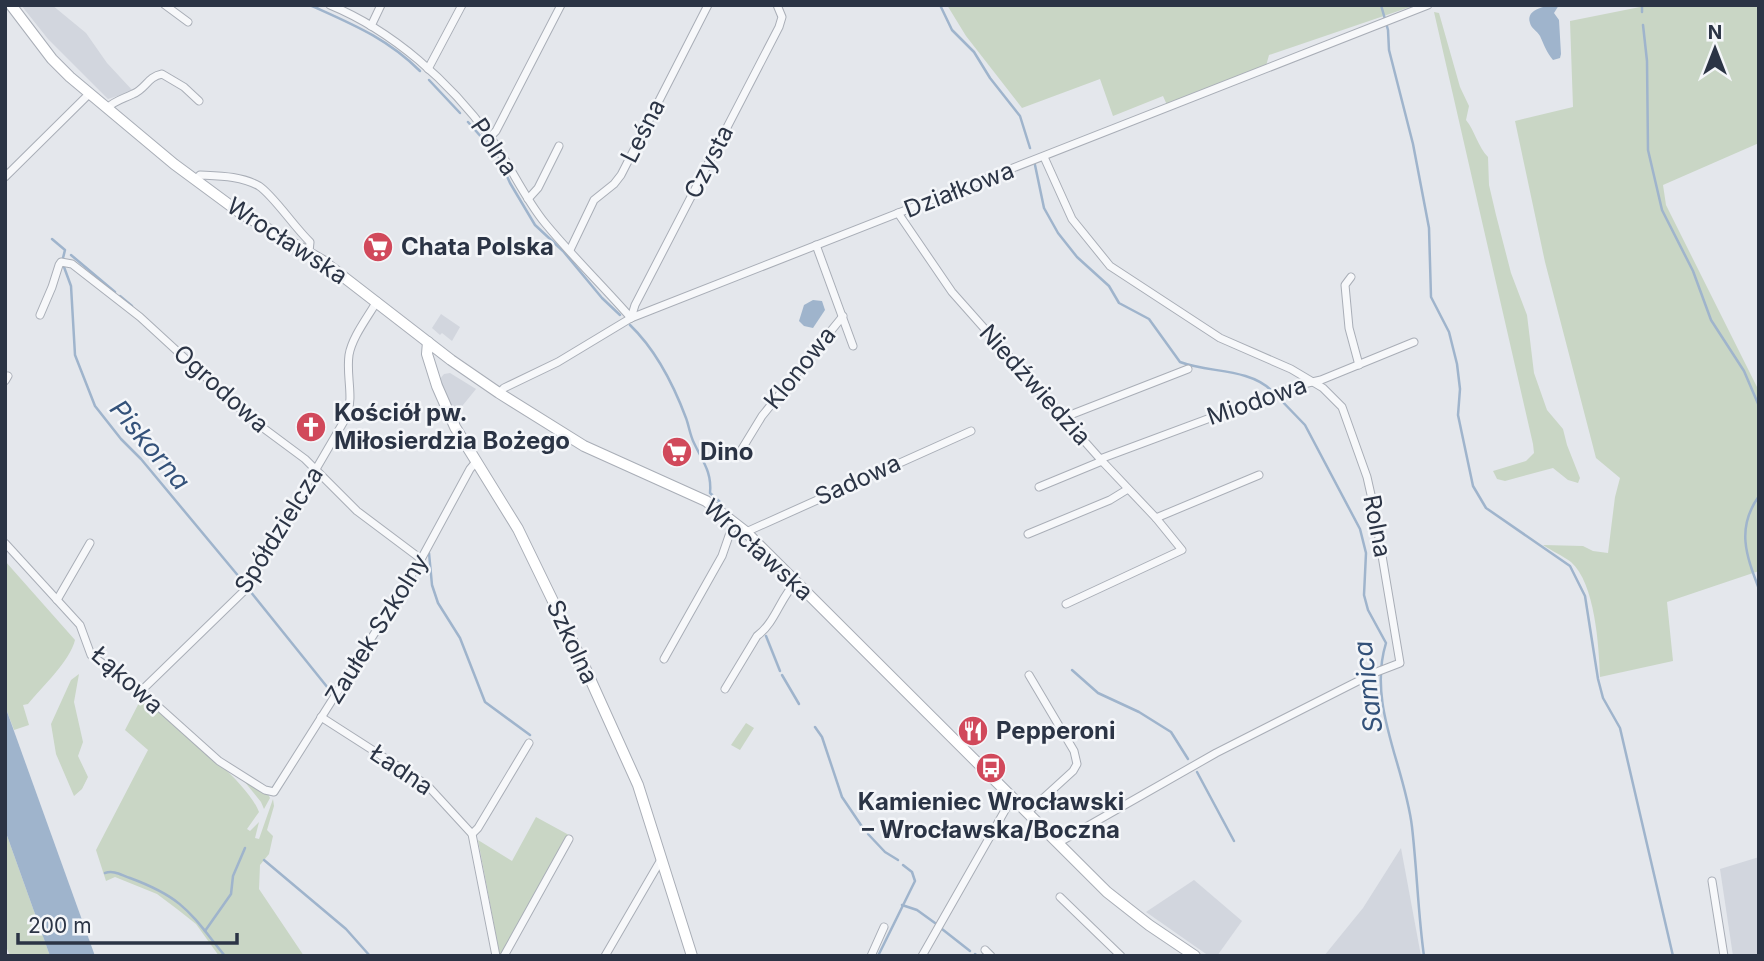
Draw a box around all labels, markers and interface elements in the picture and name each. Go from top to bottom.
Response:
north arrow [1680,14,1750,84]
text: N [1708,21,1722,44]
street label: Leśna [614,94,671,168]
street label: Polna [465,112,524,181]
street label: Czysta [678,120,739,203]
street label: Działkowa [900,155,1018,224]
street label: Wrocławska [222,191,353,290]
supermarket icon: Chata Polska [361,230,395,264]
place label: Chata Polska [401,232,554,261]
street label: Niedźwiedzia [974,318,1097,451]
street label: Klonowa [758,321,842,415]
street label: Ogrodowa [168,338,275,439]
street label: Miodowa [1203,370,1311,431]
water label: Piskorna [104,394,197,496]
place label: Kościół pw. Miłosierdzia Bożego [334,398,570,455]
church icon: Kościół pw. Miłosierdzia Bożego [294,410,328,444]
supermarket icon: Dino [660,435,694,469]
place label: Dino [700,437,754,466]
street label: Sadowa [810,448,905,511]
street label: Spółdzielcza [228,461,329,598]
street label: Rolna [1357,492,1398,560]
street label: Wrocławska [697,493,819,607]
street label: Zaułek Szkolny [319,548,434,709]
street label: Szkolna [540,595,604,688]
water label: Samica [1346,639,1389,735]
street label: Łąkowa [85,640,170,720]
restaurant icon: Pepperoni [956,714,990,748]
place label: Pepperoni [996,716,1116,745]
street label: Ładna [364,738,438,801]
bus stop icon: Kamieniec Wrocławski – Wrocławska/Boczna [974,751,1008,785]
place label: Kamieniec Wrocławski – Wrocławska/Boczna [858,787,1124,844]
scale bar [18,902,236,946]
text: 200 m [28,913,92,938]

